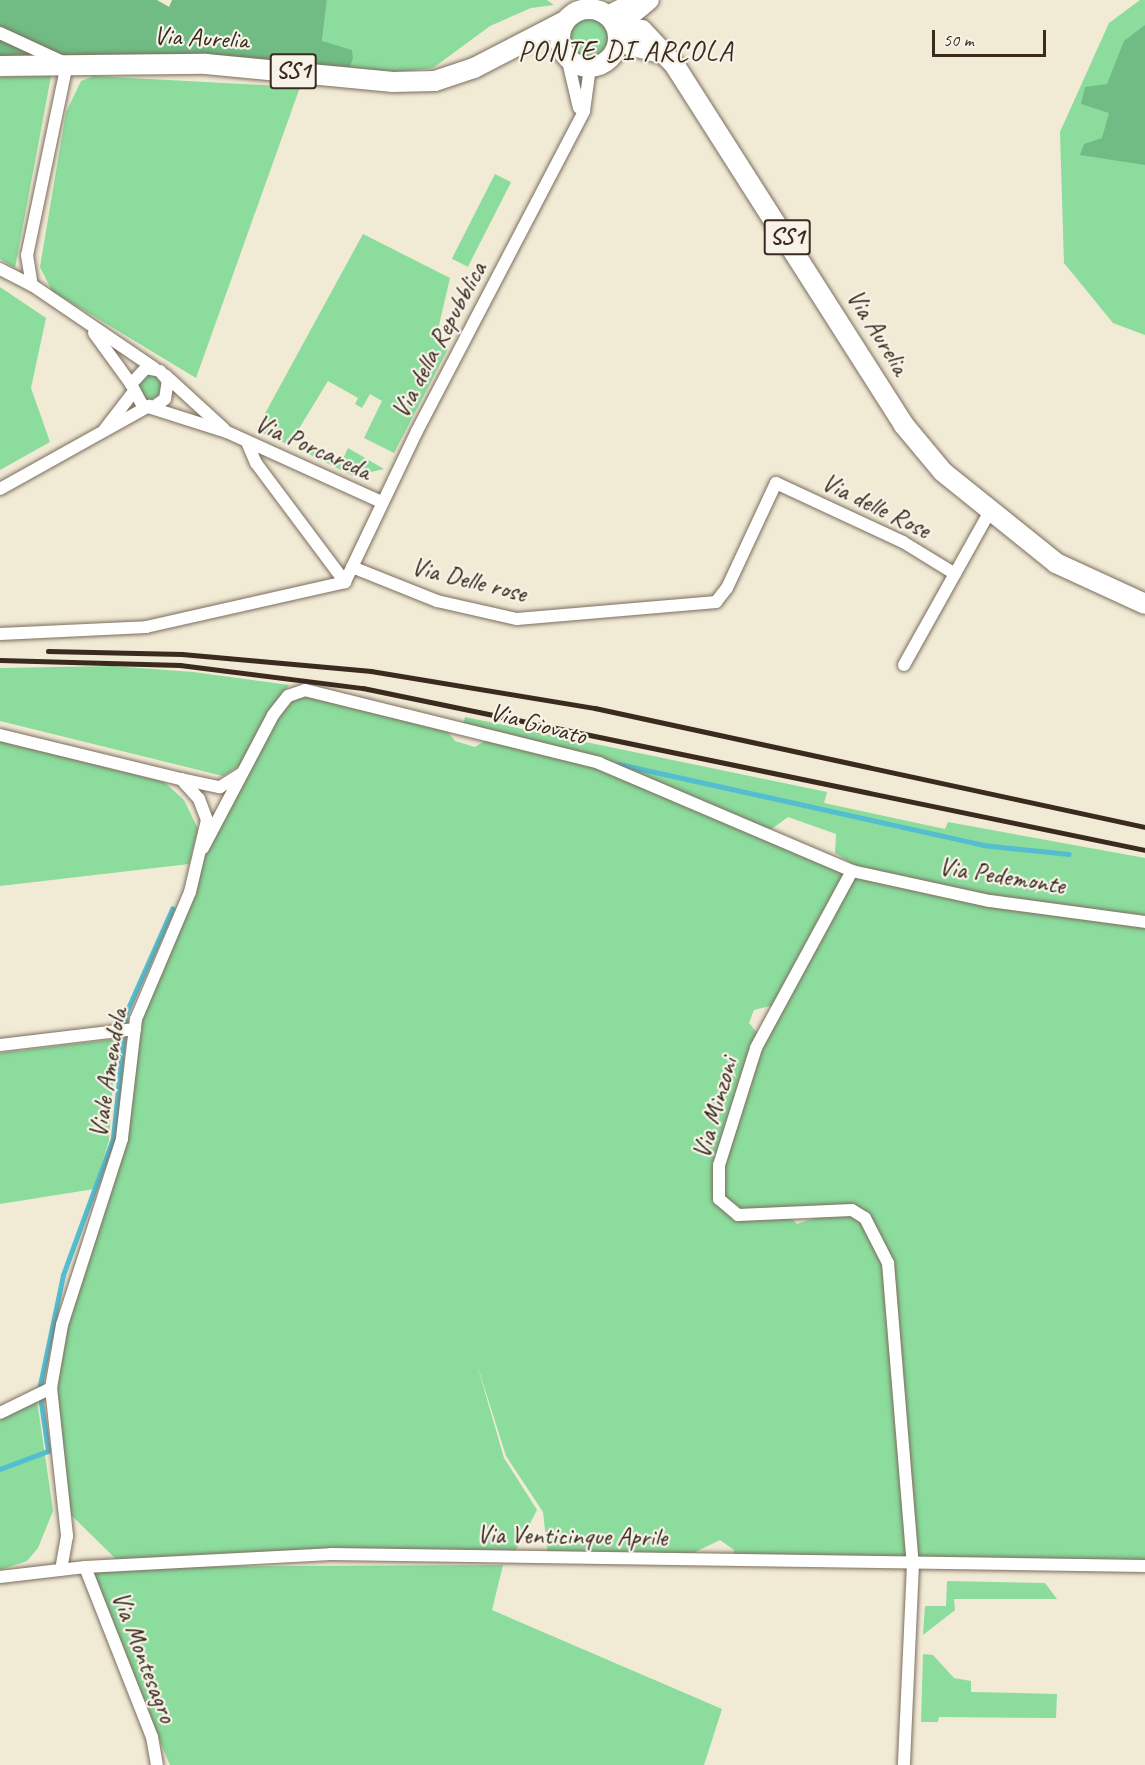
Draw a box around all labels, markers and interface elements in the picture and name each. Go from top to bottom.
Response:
scale bar [935,18,1049,56]
street label: Via Aurelia [153,20,249,56]
text: 50 m [943,29,974,51]
district label: PONTE DI ARCOLA [519,34,733,68]
road number: SS1 [269,50,317,92]
road number: SS1 [763,216,811,258]
street label: Via della Repubblica [385,257,493,423]
street label: Via Aurelia [840,283,916,381]
street label: Via Porcareda [250,408,376,486]
street label: Via delle Rose [817,466,935,546]
street label: Via Delle rose [408,551,530,609]
street label: Via Giovato [486,696,590,752]
street label: Via Pedemonte [937,851,1067,901]
street label: Viale Amendola [82,1007,134,1139]
street label: Via Minzoni [686,1054,744,1162]
street label: Via Venticinque Aprile [477,1519,667,1553]
street label: Via Montesagro [105,1587,183,1727]

